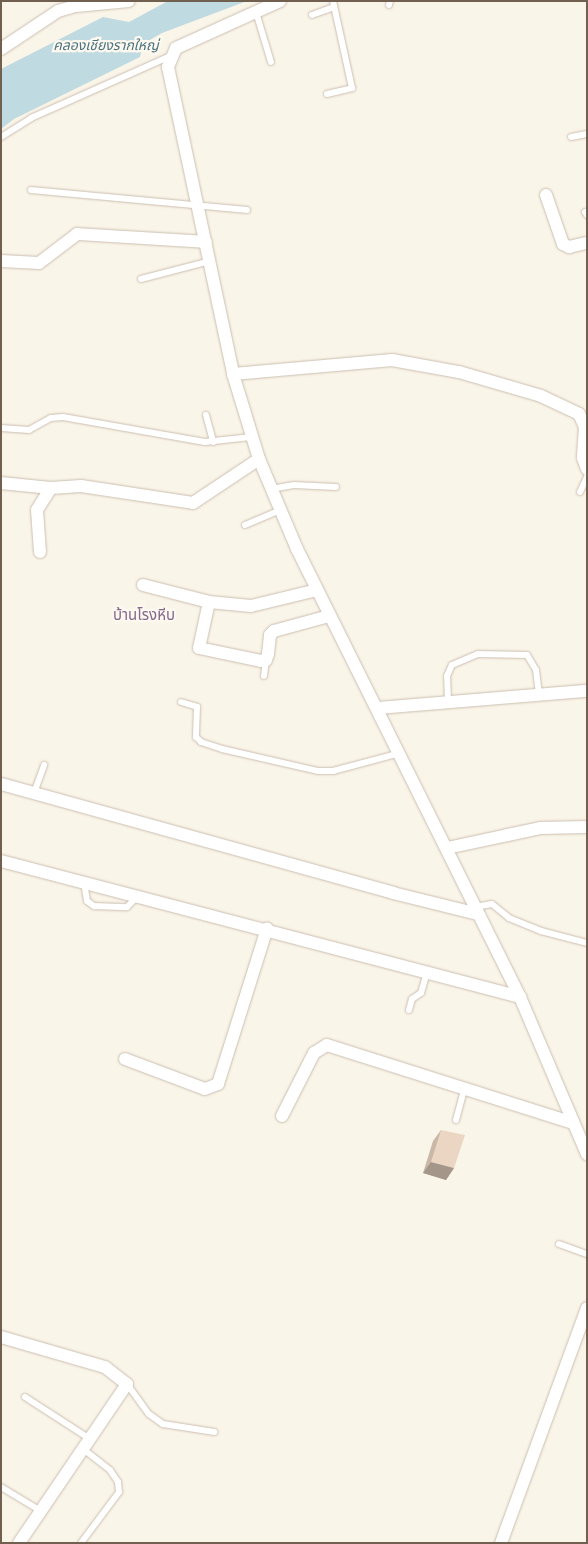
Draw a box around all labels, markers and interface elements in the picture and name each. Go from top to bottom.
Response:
water label: คลองเชียงรากใหญ่ [53,37,159,53]
district label: บ้านโรงหีบ [113,606,175,624]

